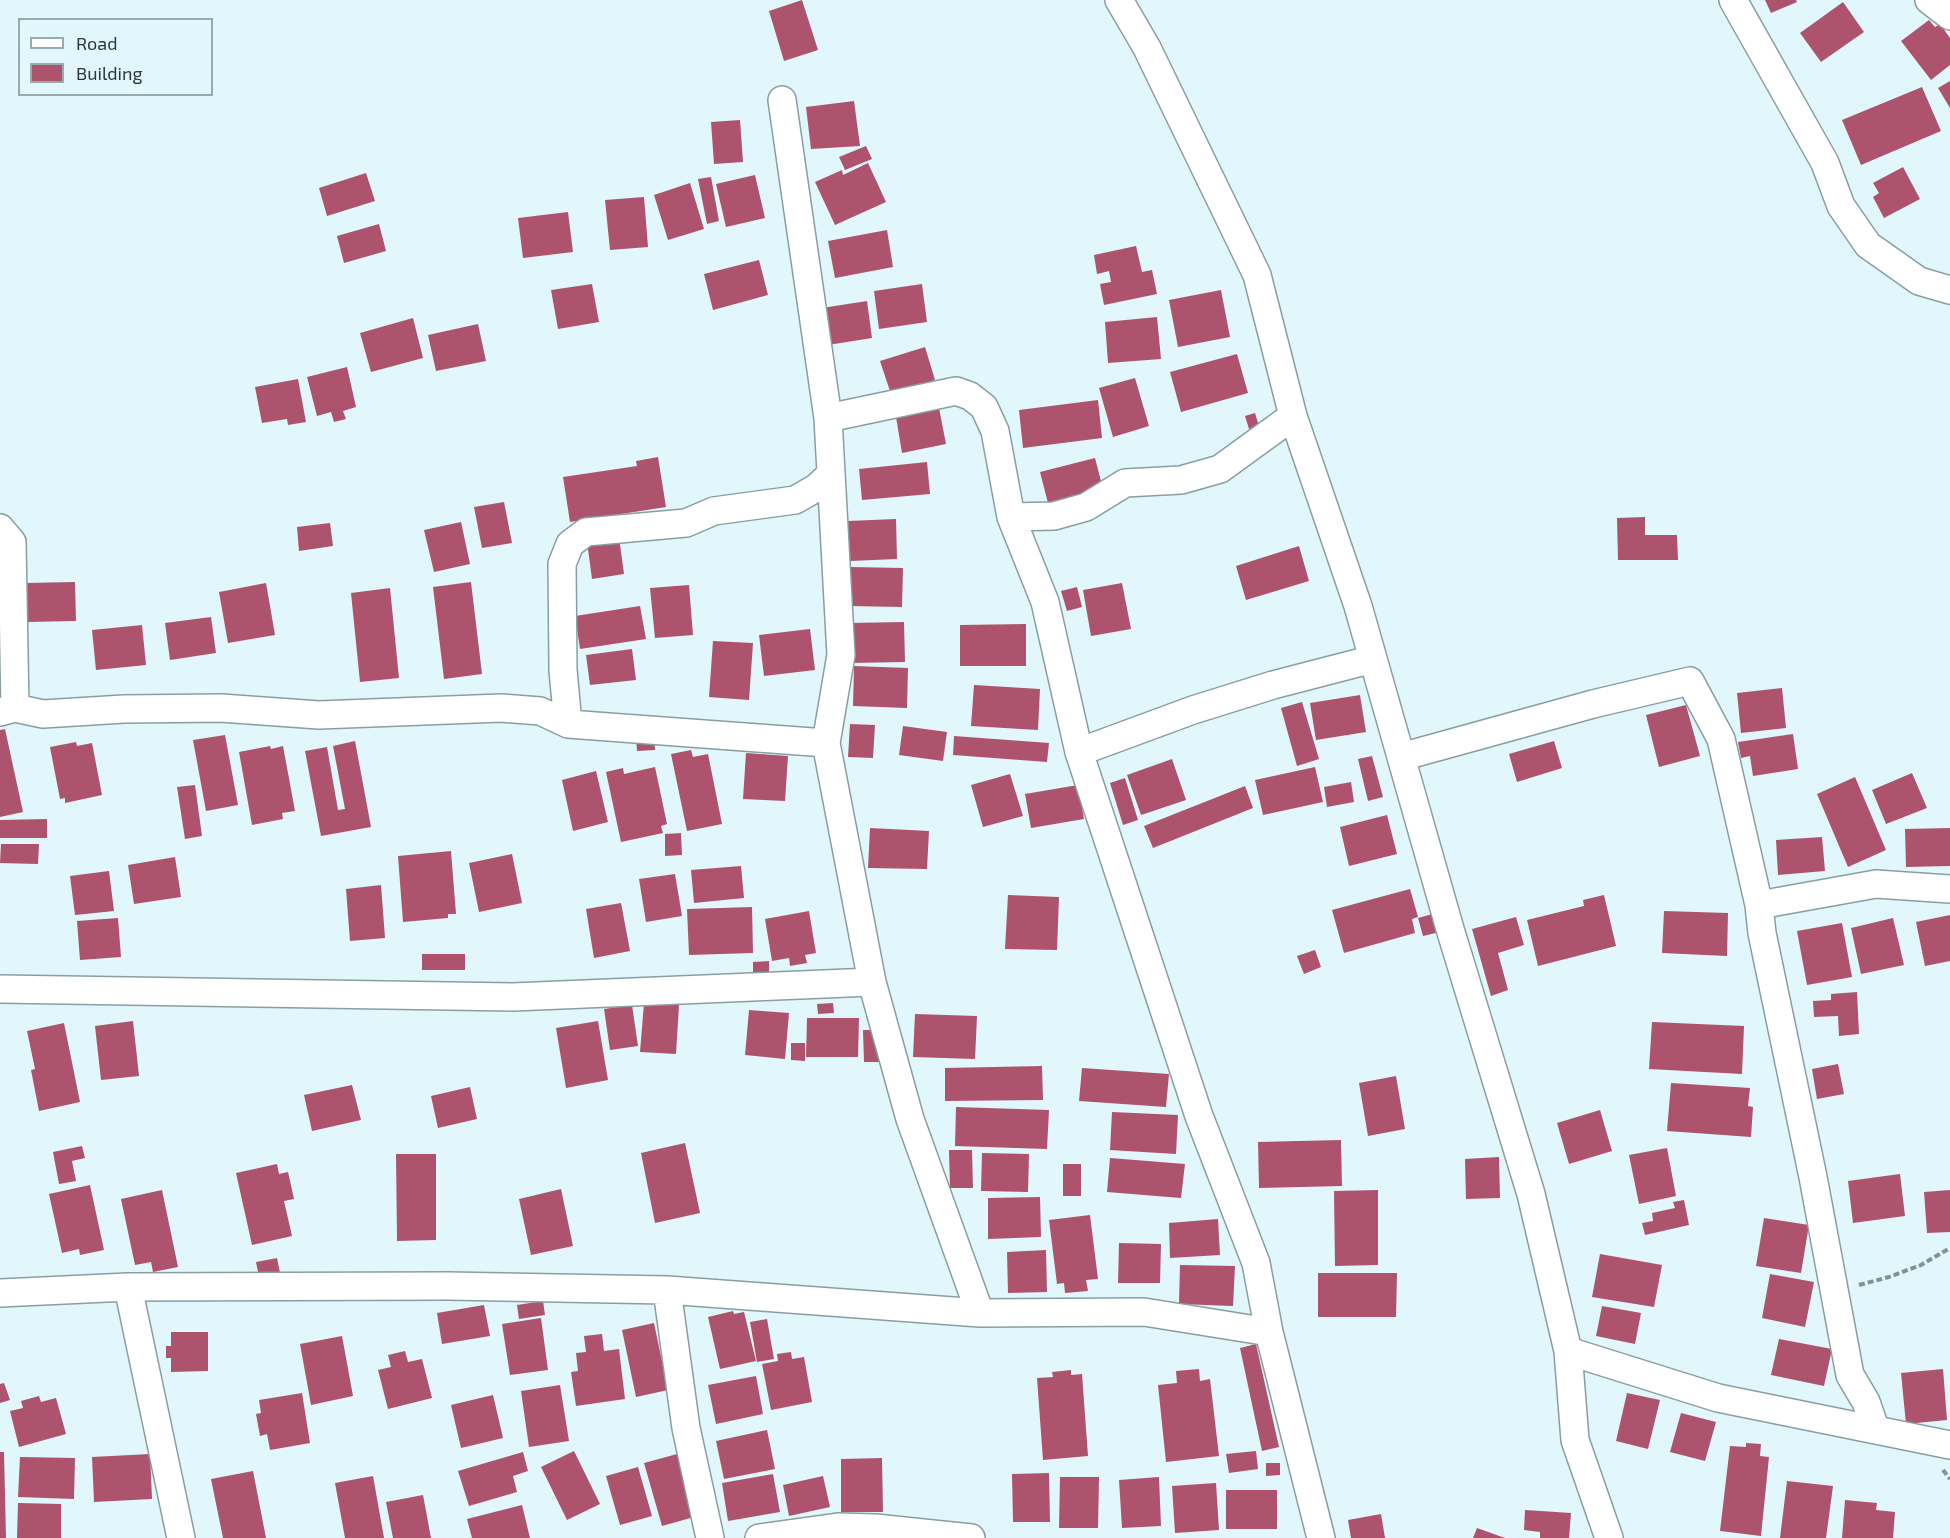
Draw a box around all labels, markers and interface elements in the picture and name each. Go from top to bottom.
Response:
legend [18,18,213,96]
text: Road [76,32,117,54]
text: Building [76,62,143,84]

